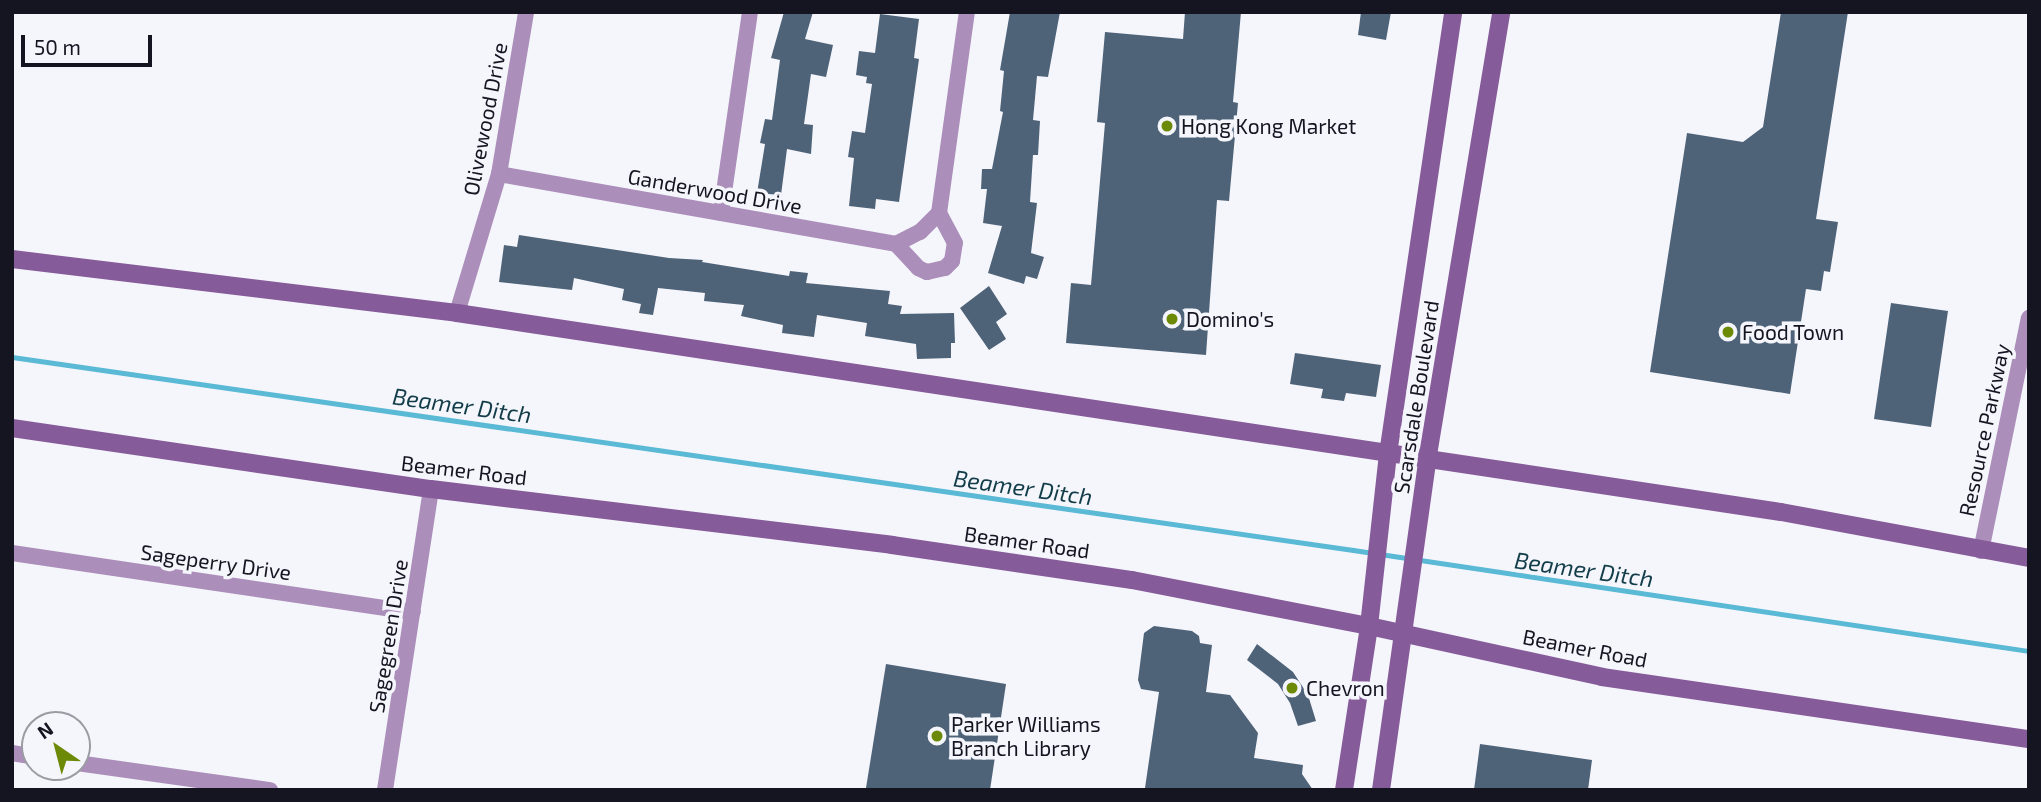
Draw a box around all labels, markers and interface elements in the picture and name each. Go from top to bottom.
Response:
scale bar [24,21,156,65]
text: 50 m [34,34,81,59]
street label: Olivewood Drive [458,40,512,198]
place label: Hong Kong Market [1181,113,1356,139]
marker: Hong Kong Market [1159,118,1175,134]
street label: Ganderwood Drive [626,163,804,219]
street label: Scarsdale Boulevard [1388,298,1444,496]
place label: Domino's [1186,306,1274,332]
marker: Domino's [1164,311,1180,327]
place label: Food Town [1742,319,1845,345]
marker: Food Town [1720,324,1736,340]
street label: Resource Parkway [1953,341,2015,519]
water label: Beamer Ditch [391,382,533,428]
street label: Beamer Road [399,450,529,490]
water label: Beamer Ditch [952,464,1094,510]
street label: Beamer Road [962,521,1092,563]
street label: Sageperry Drive [139,539,293,585]
water label: Beamer Ditch [1513,546,1655,592]
street label: Sagegreen Drive [363,557,413,715]
street label: Beamer Road [1520,624,1650,672]
place label: Chevron [1306,675,1385,701]
marker: Chevron [1284,680,1300,696]
north arrow [21,711,91,781]
place label: Parker Williams Branch Library [951,711,1101,761]
text: N [33,717,57,743]
marker: Parker Williams Branch Library [929,728,945,744]

